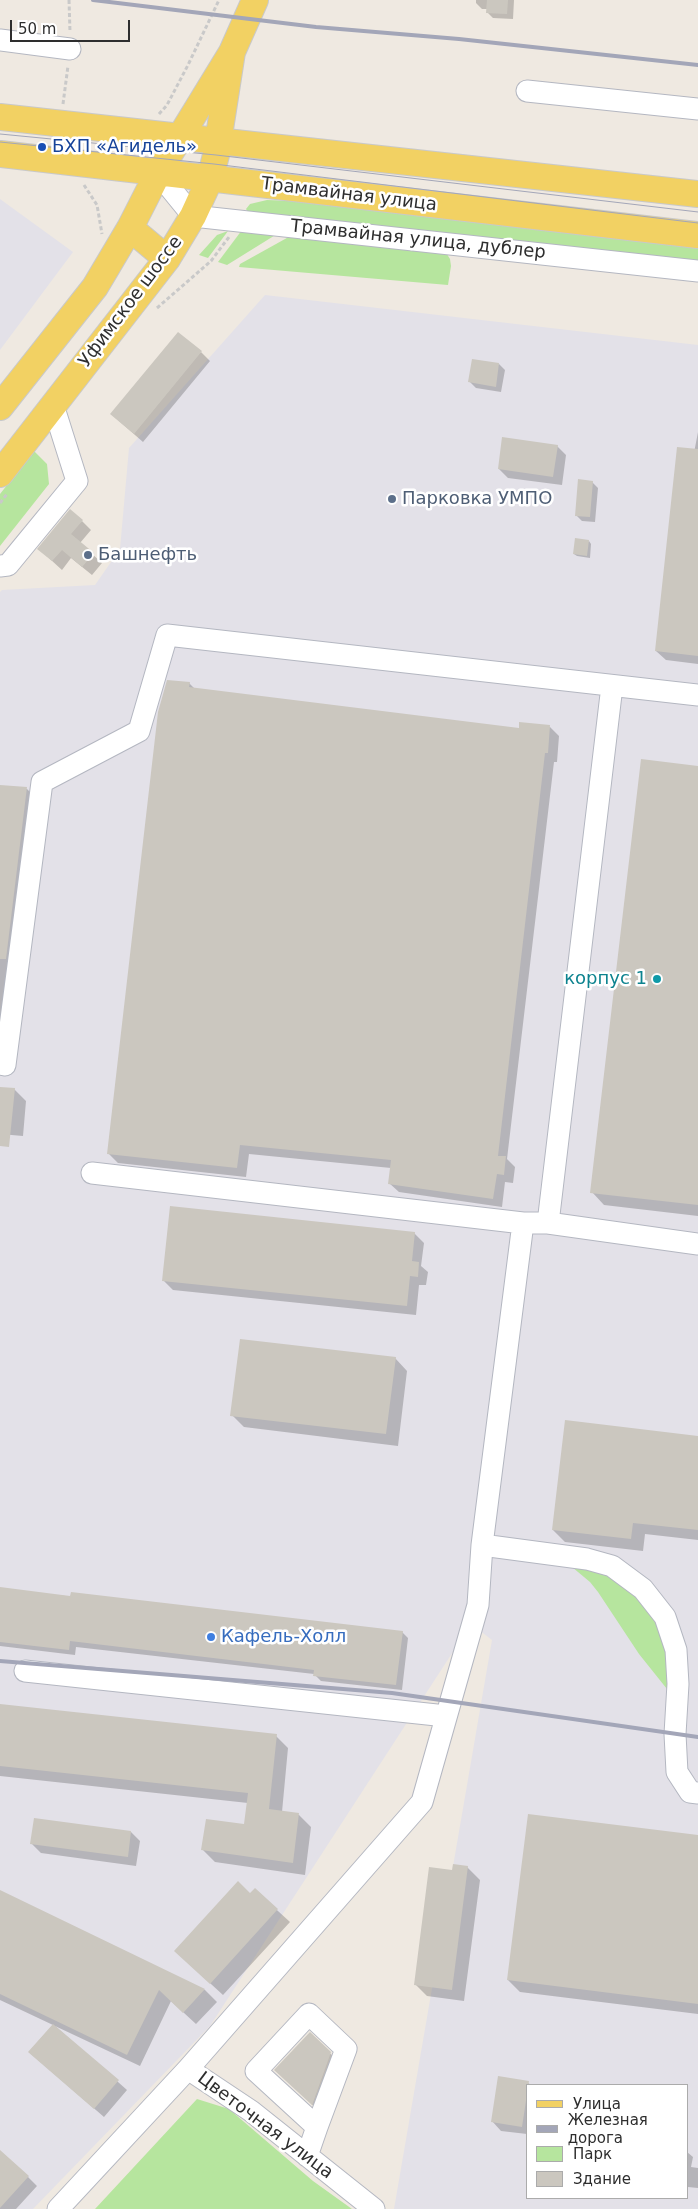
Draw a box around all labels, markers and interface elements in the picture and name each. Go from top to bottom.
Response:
scale bar [12,10,132,42]
text: 50 m [18,20,56,38]
place label: БХП «Агидель» [52,136,197,158]
marker: БХП «Агидель» [36,141,48,153]
street label: Трамвайная улица [260,174,438,216]
street label: Трамвайная улица, дублер [289,216,547,264]
street label: Уфимское шоссе [75,232,187,372]
place label: Парковка УМПО [402,488,552,510]
marker: Парковка УМПО [386,493,398,505]
place label: Башнефть [98,544,197,566]
marker: Башнефть [82,549,94,561]
place label: корпус 1 [564,968,647,990]
marker: корпус 1 [651,973,663,985]
place label: Кафель-Холл [221,1626,346,1648]
marker: Кафель-Холл [205,1631,217,1643]
street label: Цветочная улица [193,2068,337,2184]
legend [526,2084,688,2199]
text: Улица [573,2095,621,2113]
text: Железная дорога [568,2111,648,2147]
text: Парк [573,2145,612,2163]
text: Здание [573,2170,631,2188]

